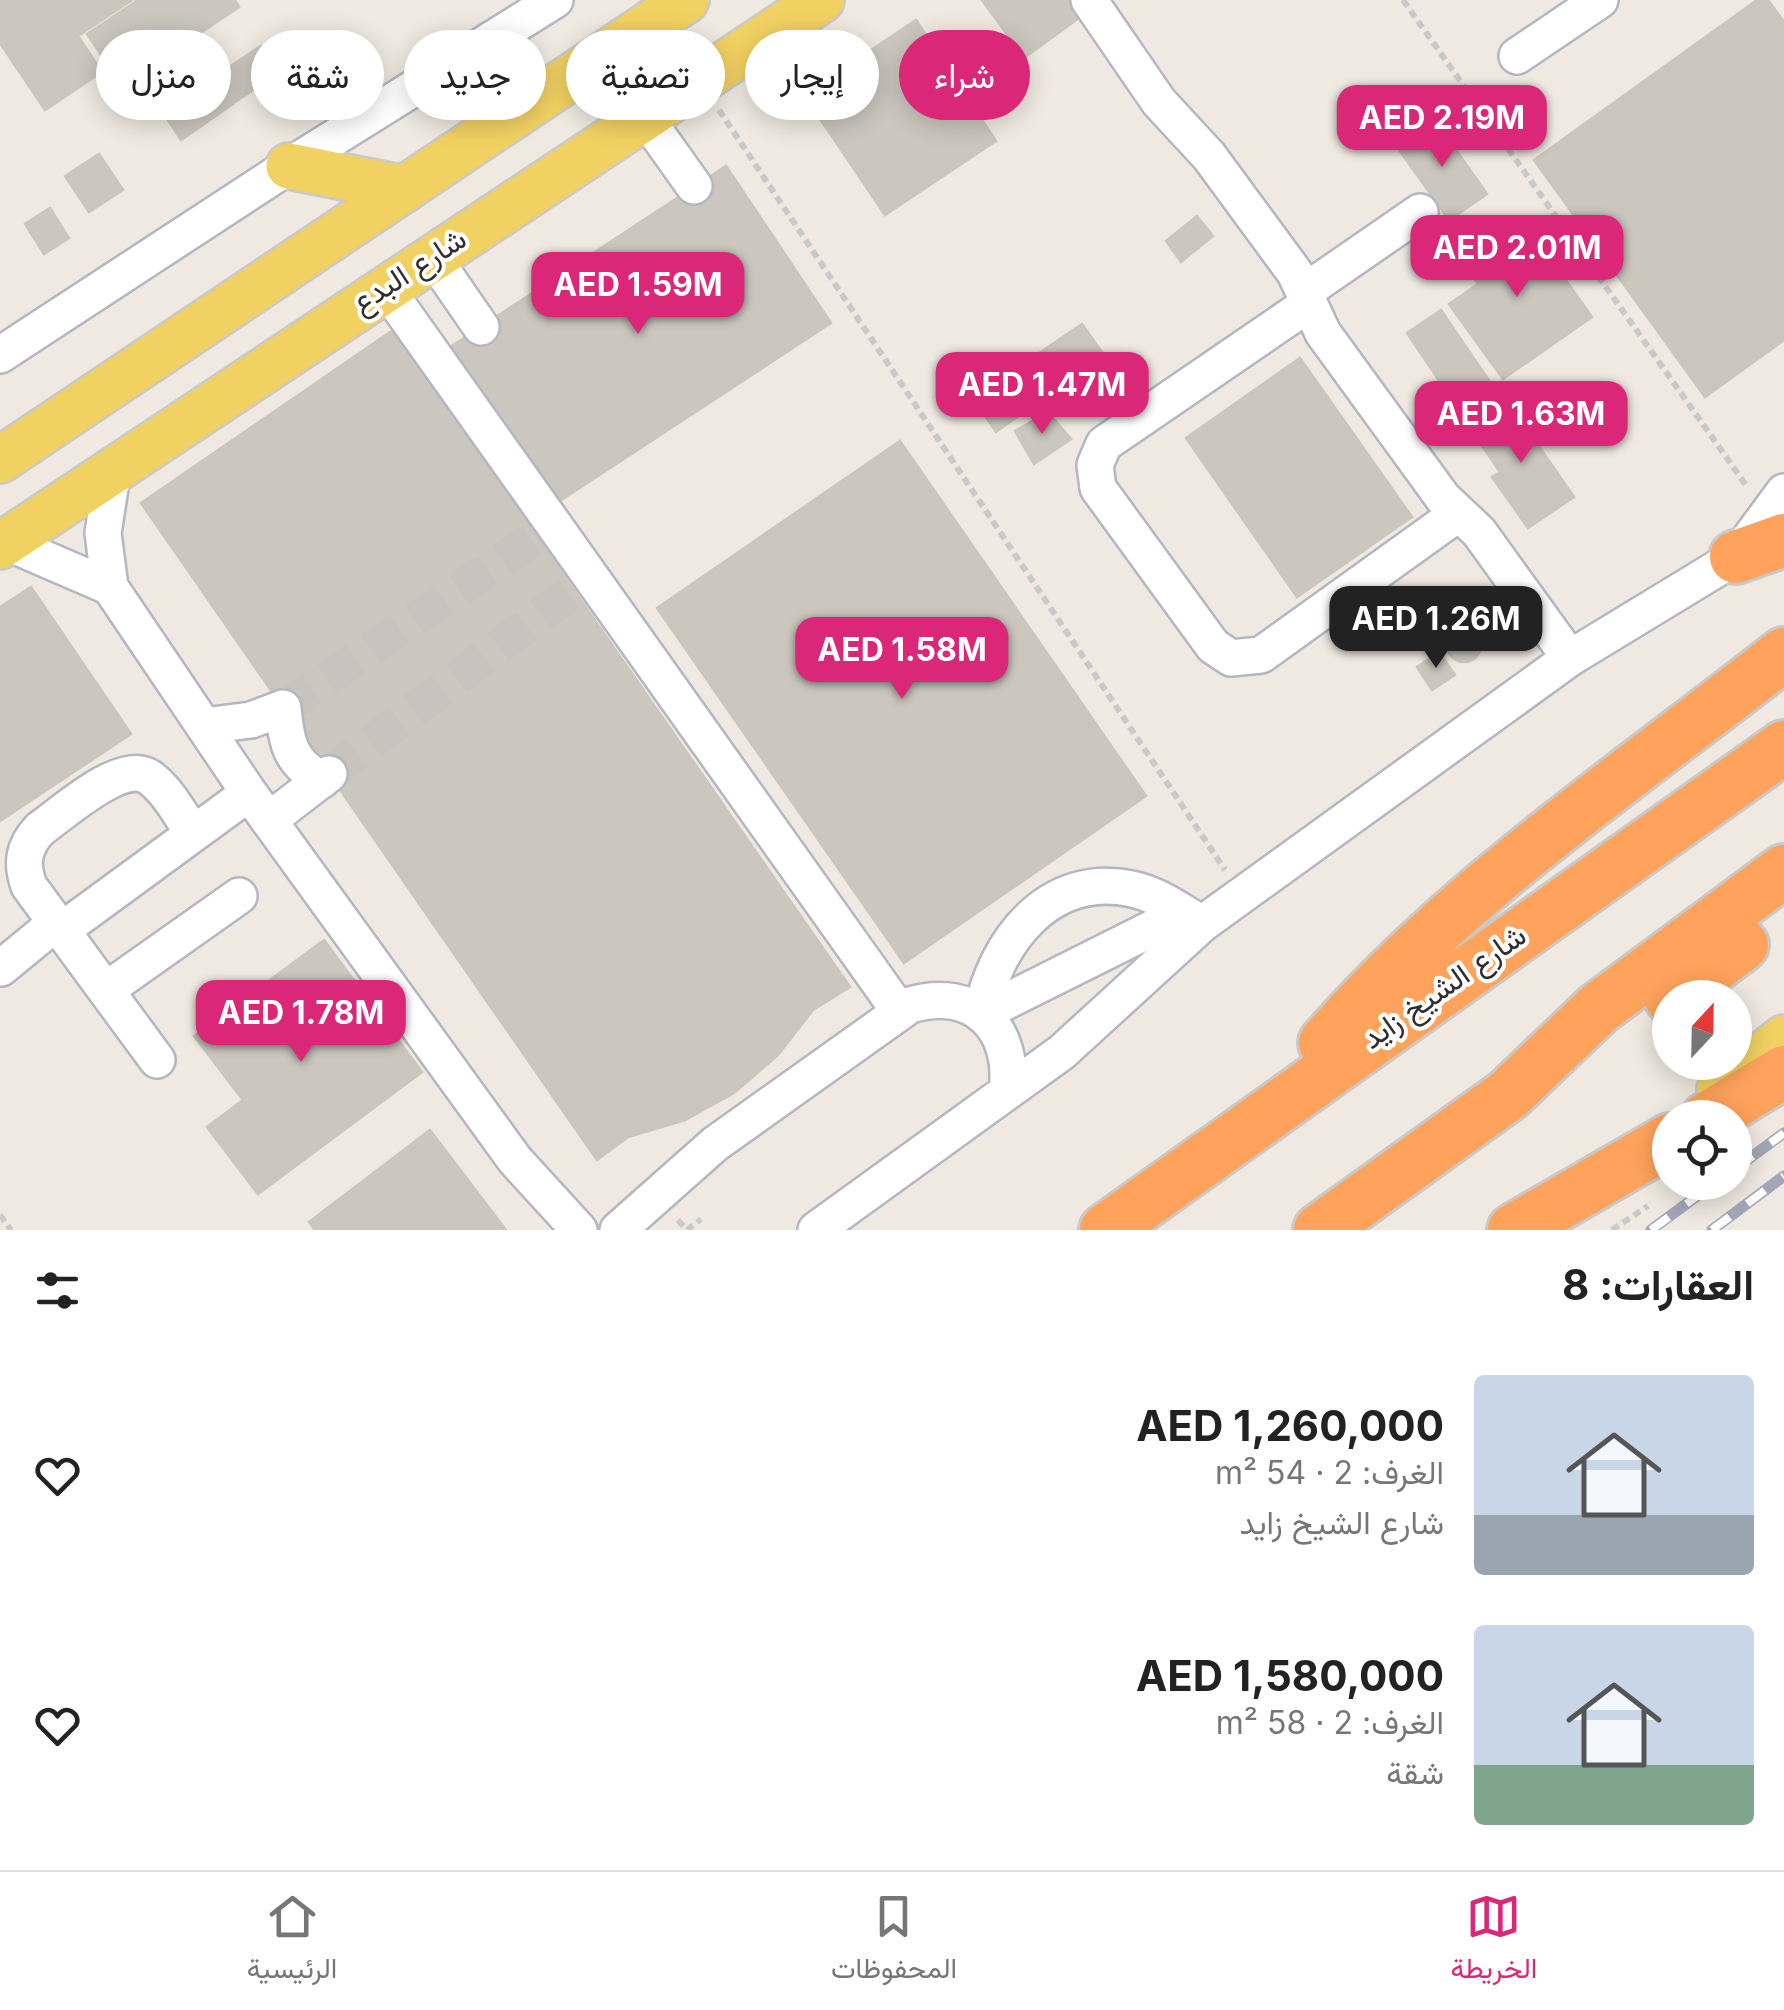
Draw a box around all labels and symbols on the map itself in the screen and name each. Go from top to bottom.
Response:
pin: AED 2.19M [1328,85,1556,170]
pin: AED 2.01M [1403,215,1631,300]
street label: شارع البدع [344,220,474,323]
pin: AED 1.59M [524,252,752,337]
pin: AED 1.47M [928,352,1156,437]
pin: AED 1.63M [1407,381,1635,466]
pin: AED 1.26M [1322,586,1550,671]
pin: AED 1.58M [788,617,1016,702]
street label: شارع الشيخ زايد [1355,916,1534,1058]
pin: AED 1.78M [187,980,415,1065]
north arrow [1652,980,1752,1080]

